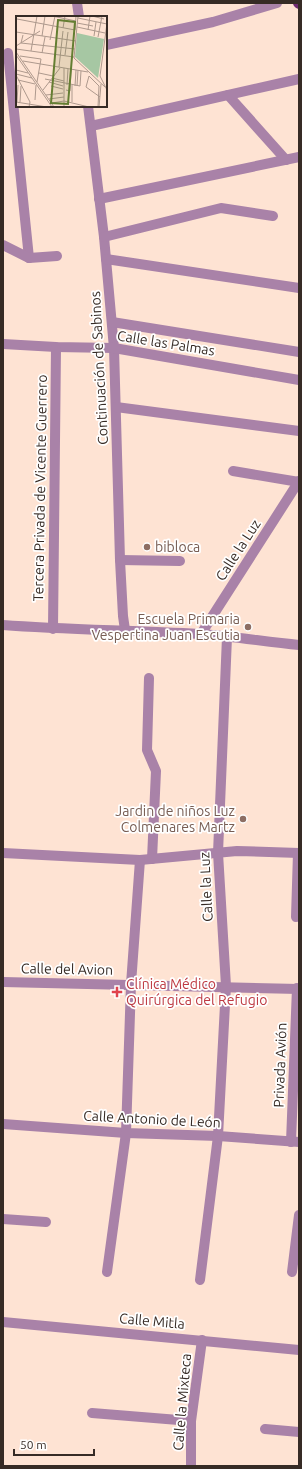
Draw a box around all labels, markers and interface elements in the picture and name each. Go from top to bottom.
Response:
inset map [16,16,107,107]
street label: Continuación de Sabinos [87,291,111,445]
street label: Calle las Palmas [116,327,216,359]
street label: Tercera Privada de Vicente Guerrero [30,374,50,602]
street label: Calle la Luz [212,516,264,584]
place label: bibloca [155,539,200,555]
marker: bibloca [142,542,152,552]
place label: Escuela Primaria Vespertina Juan Escutia [91,611,240,643]
marker: Escuela Primaria Vespertina Juan Escutia [243,622,253,632]
place label: Jardin de niños Luz Colmenares Martz [115,803,235,835]
marker: Jardin de niños Luz Colmenares Martz [238,814,248,824]
street label: Calle la Luz [196,852,216,922]
street label: Calle del Avion [21,960,113,978]
place label: Clínica Médico Quirúrgica del Refugio [126,976,267,1008]
marker: Clínica Médico Quirúrgica del Refugio [111,986,123,998]
street label: Privada Avión [271,1022,289,1108]
street label: Calle Antonio de León [83,1107,221,1131]
street label: Calle Mitla [118,1310,186,1332]
street label: Calle la Mixteca [170,1353,194,1451]
scale bar [14,1431,94,1457]
text: 50 m [20,1438,47,1451]

